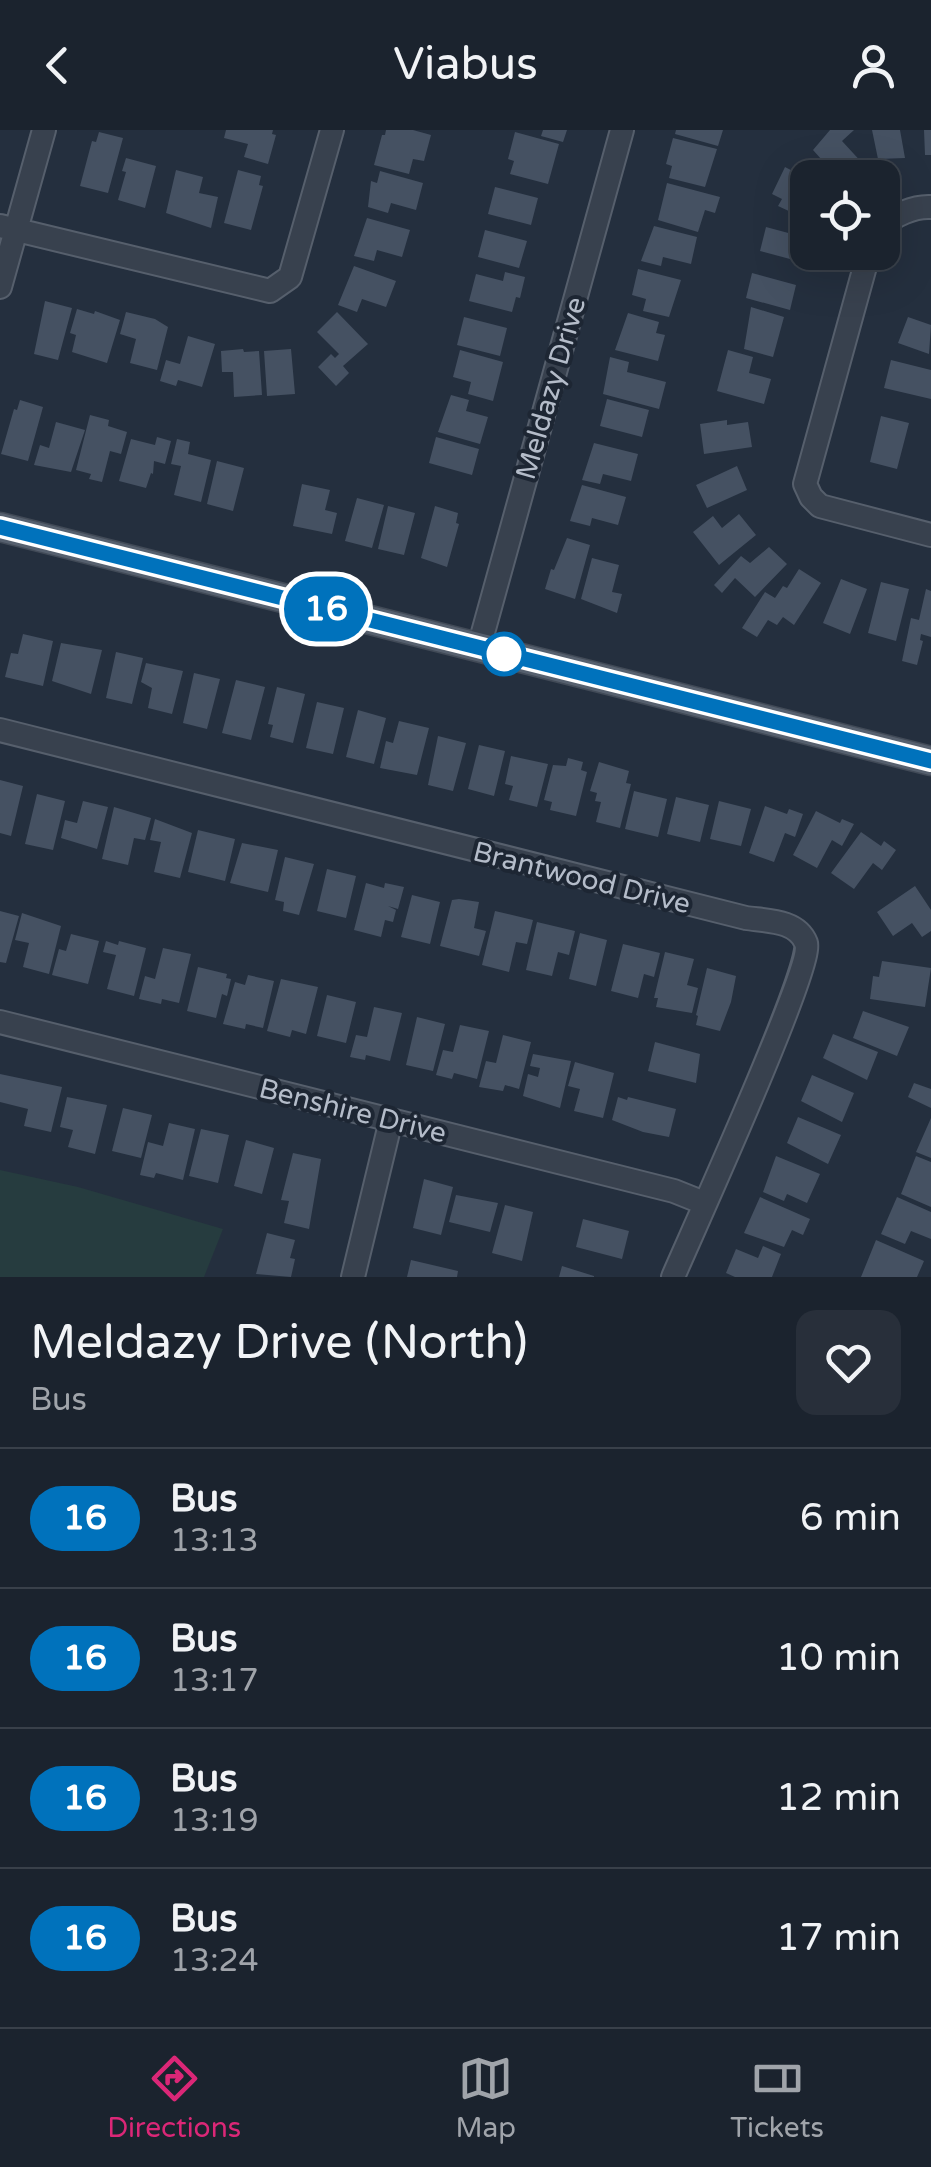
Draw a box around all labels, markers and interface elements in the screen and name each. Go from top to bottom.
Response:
icon: back [30,38,85,93]
text: Viabus [393,38,538,92]
icon: person [846,38,901,93]
map controls [790,160,900,270]
button: locate [790,160,900,270]
street label: Meldazy Drive [509,293,593,483]
line badge: 16 [281,576,371,642]
text: 16 [304,588,348,630]
unlabelled marker [483,633,525,675]
street label: Brantwood Drive [470,835,694,921]
street label: Benshire Drive [255,1071,450,1151]
button: heart [796,1310,901,1415]
text: Meldazy Drive (North) [30,1314,528,1372]
text: Bus [30,1381,87,1419]
text: Bus [170,1476,237,1522]
text: 6 min [800,1495,901,1541]
text: 16 [63,1497,107,1539]
text: 13:13 [170,1522,259,1560]
text: Bus [170,1616,237,1662]
text: 10 min [776,1635,901,1681]
text: 16 [63,1637,107,1679]
text: 13:17 [170,1662,259,1700]
text: Bus [170,1756,237,1802]
text: 12 min [776,1775,901,1821]
text: 16 [63,1777,107,1819]
text: 13:19 [170,1802,259,1840]
text: Bus [170,1896,237,1942]
text: 17 min [776,1915,901,1961]
text: 16 [63,1917,107,1959]
text: 13:24 [170,1942,259,1980]
tab: Directions [107,2051,241,2145]
tab: Map [455,2051,516,2145]
tab: Tickets [730,2051,824,2145]

